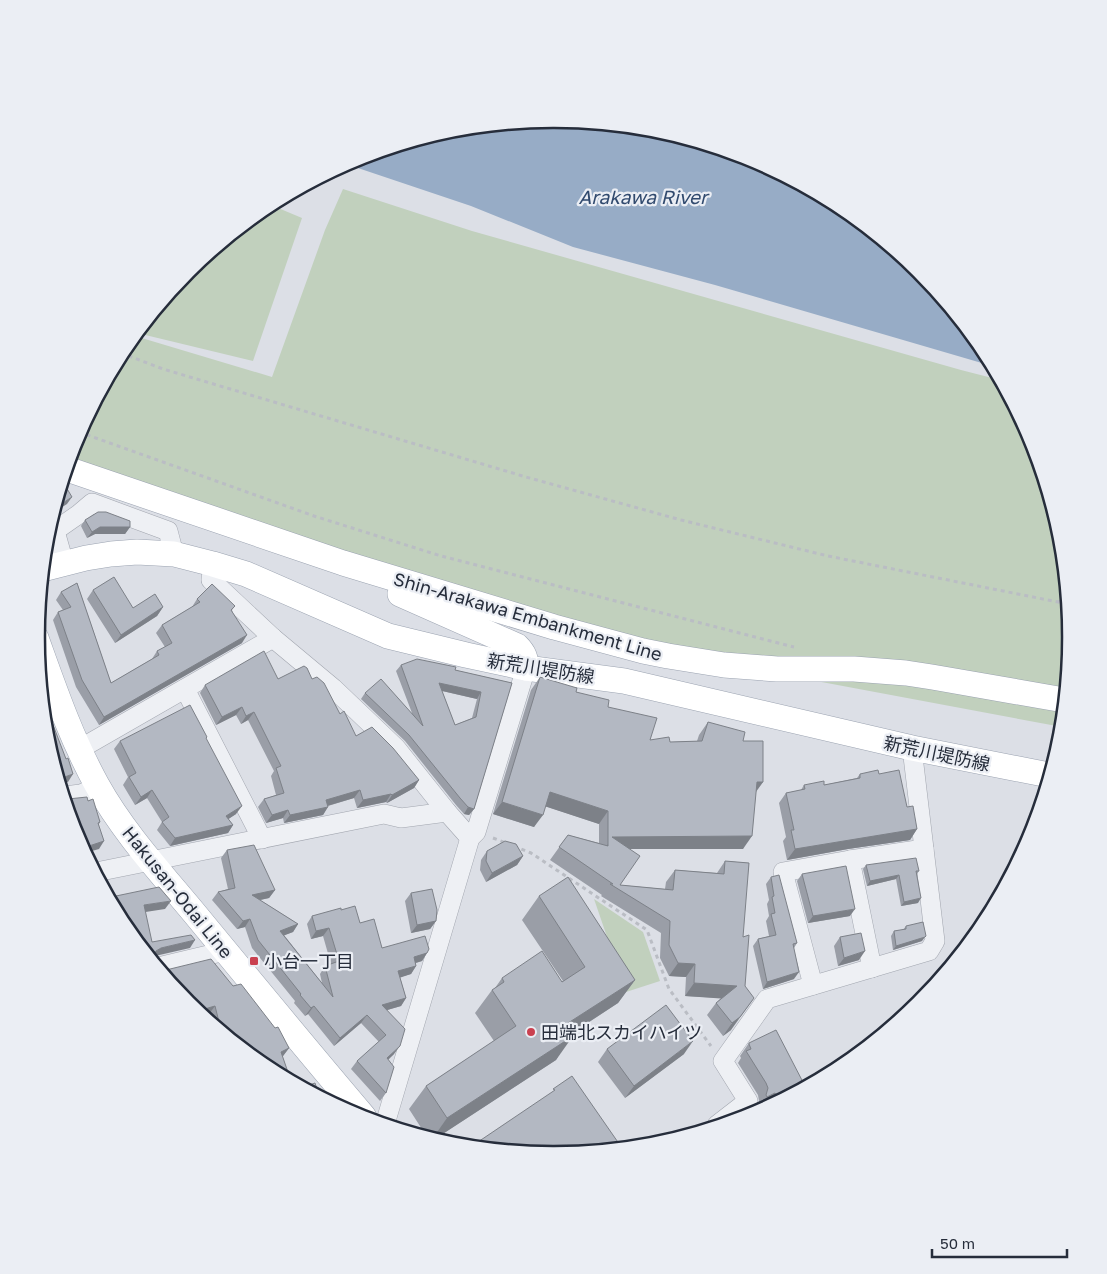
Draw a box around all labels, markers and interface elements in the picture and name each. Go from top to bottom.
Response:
water label: Arakawa River [579,185,710,208]
street label: Shin-Arakawa Embankment Line [391,567,665,665]
street label: 新荒川堤防線 [486,649,596,687]
street label: 新荒川堤防線 [882,731,992,775]
street label: Hakusan-Odai Line [118,822,238,962]
place label: 小台一丁目 [264,950,354,972]
marker: 小台一丁目 [248,955,260,967]
place label: 田端北スカイハイツ [541,1021,702,1043]
marker: 田端北スカイハイツ [525,1026,537,1038]
scale bar [932,1226,1067,1258]
text: 50 m [940,1234,975,1252]

